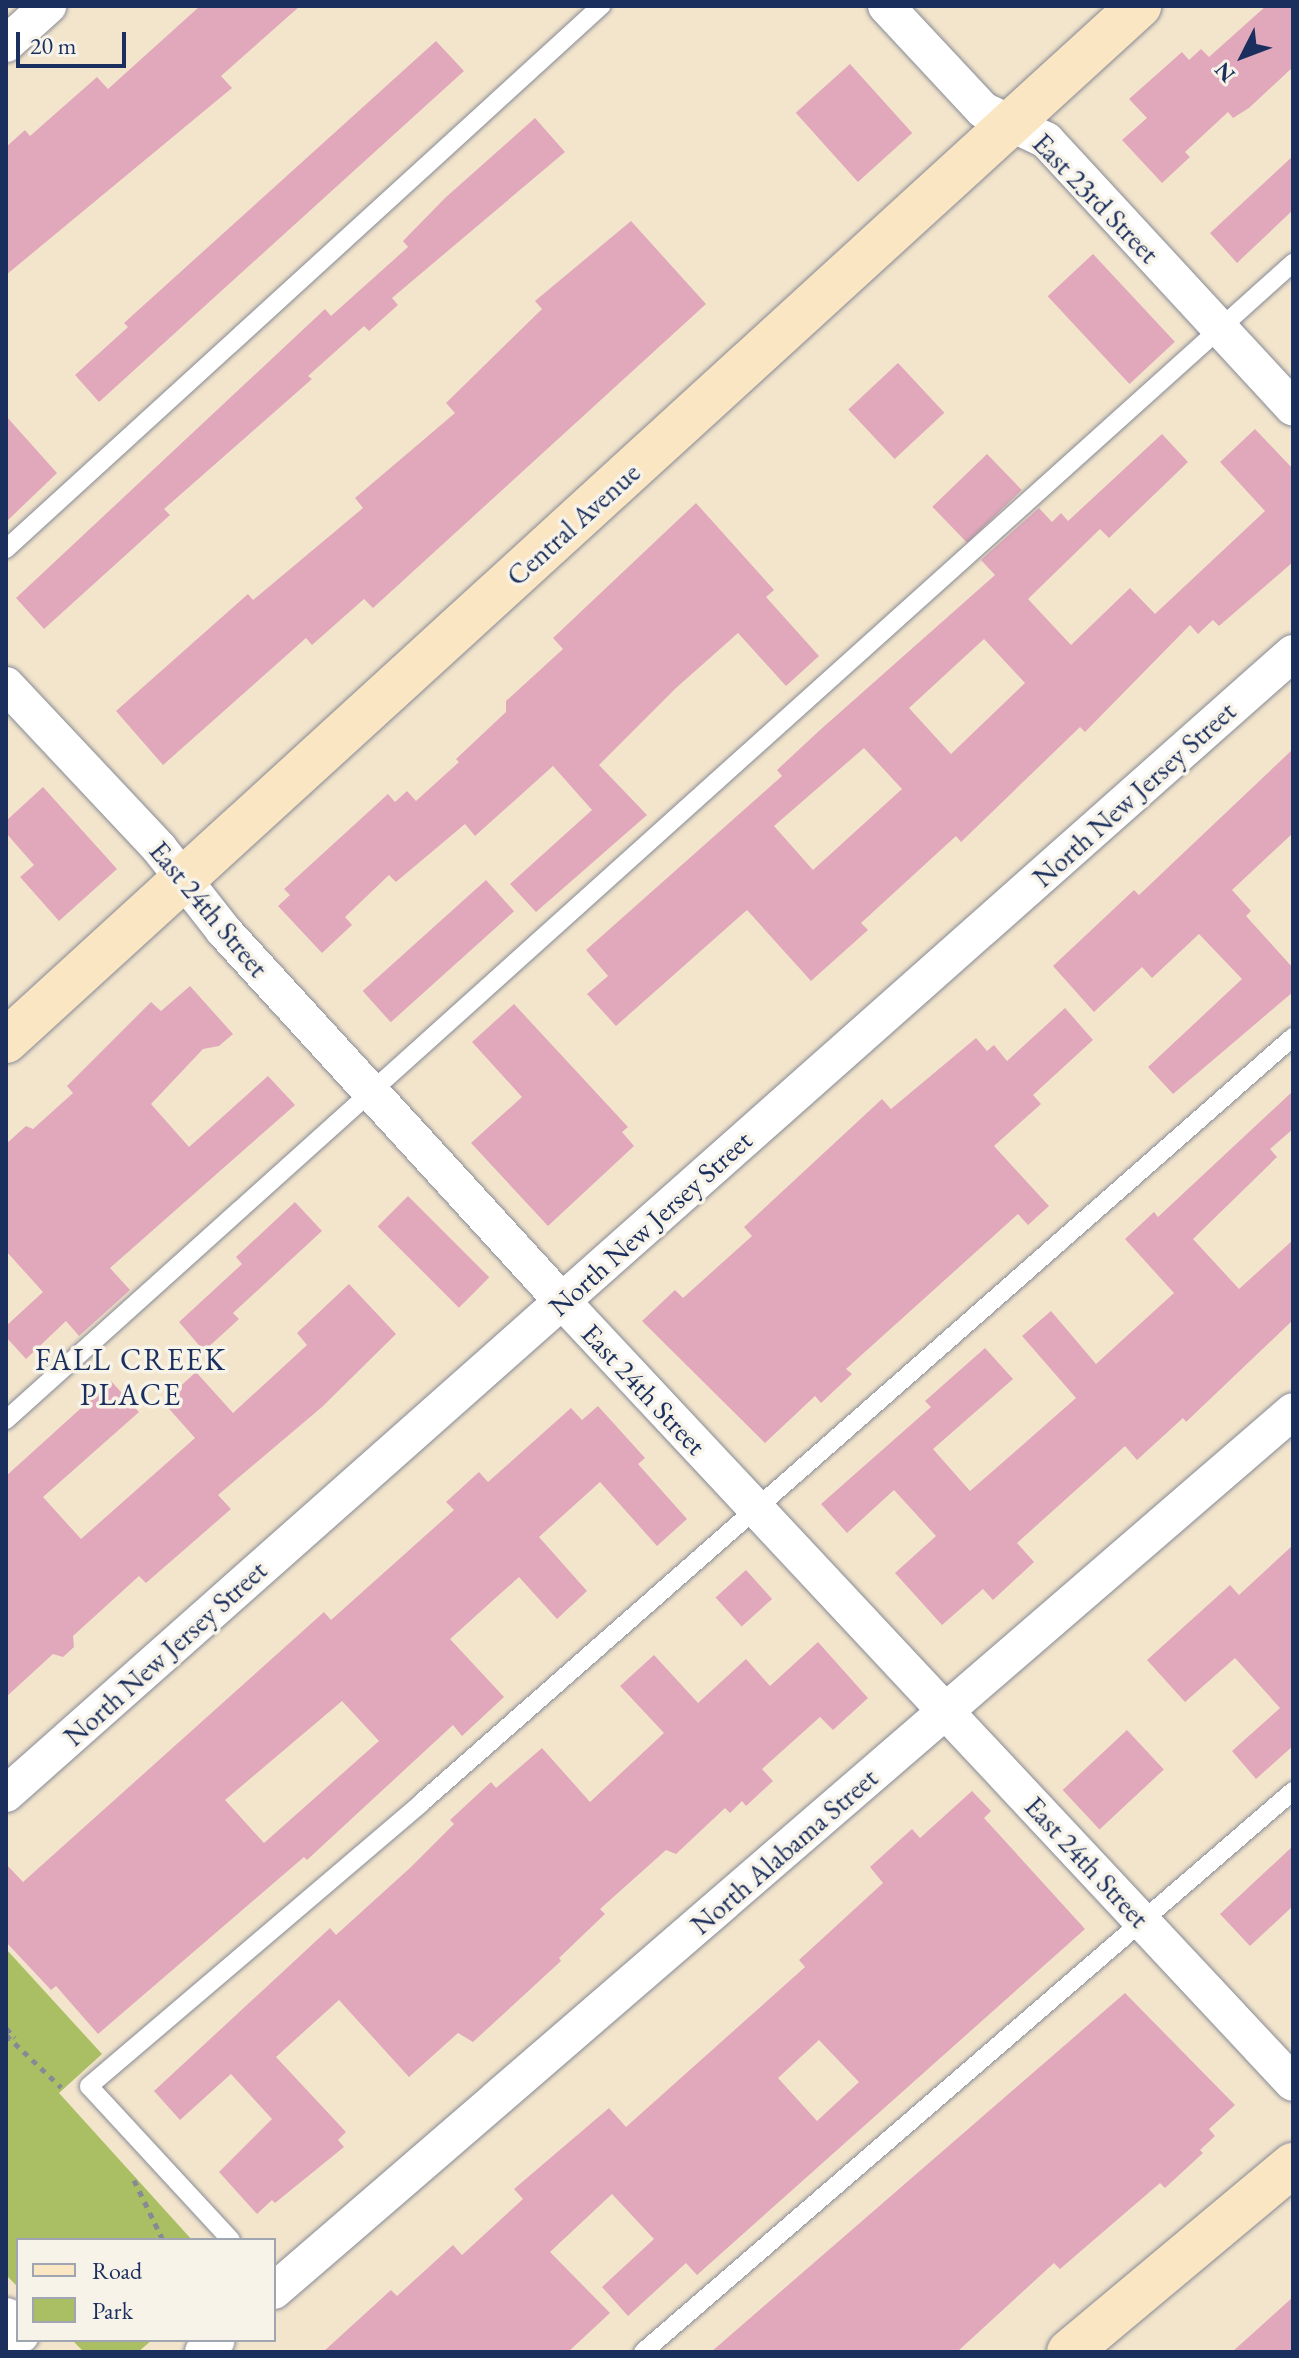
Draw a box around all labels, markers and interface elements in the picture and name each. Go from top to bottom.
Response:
scale bar [20,16,130,66]
north arrow [1203,16,1283,96]
text: 20 m [30,30,77,61]
text: N [1208,56,1242,89]
street label: East 23rd Street [1026,126,1166,270]
street label: Central Avenue [499,455,647,593]
street label: North New Jersey Street [1026,694,1242,894]
street label: East 24th Street [142,834,276,984]
street label: North New Jersey Street [542,1123,758,1323]
street label: East 24th Street [575,1317,713,1461]
district label: FALL CREEK PLACE [35,1342,227,1412]
street label: North New Jersey Street [57,1553,273,1753]
street label: North Alabama Street [684,1761,884,1941]
street label: East 24th Street [1018,1790,1156,1934]
legend [16,2238,276,2342]
text: Road [92,2255,142,2286]
text: Park [92,2295,133,2326]

